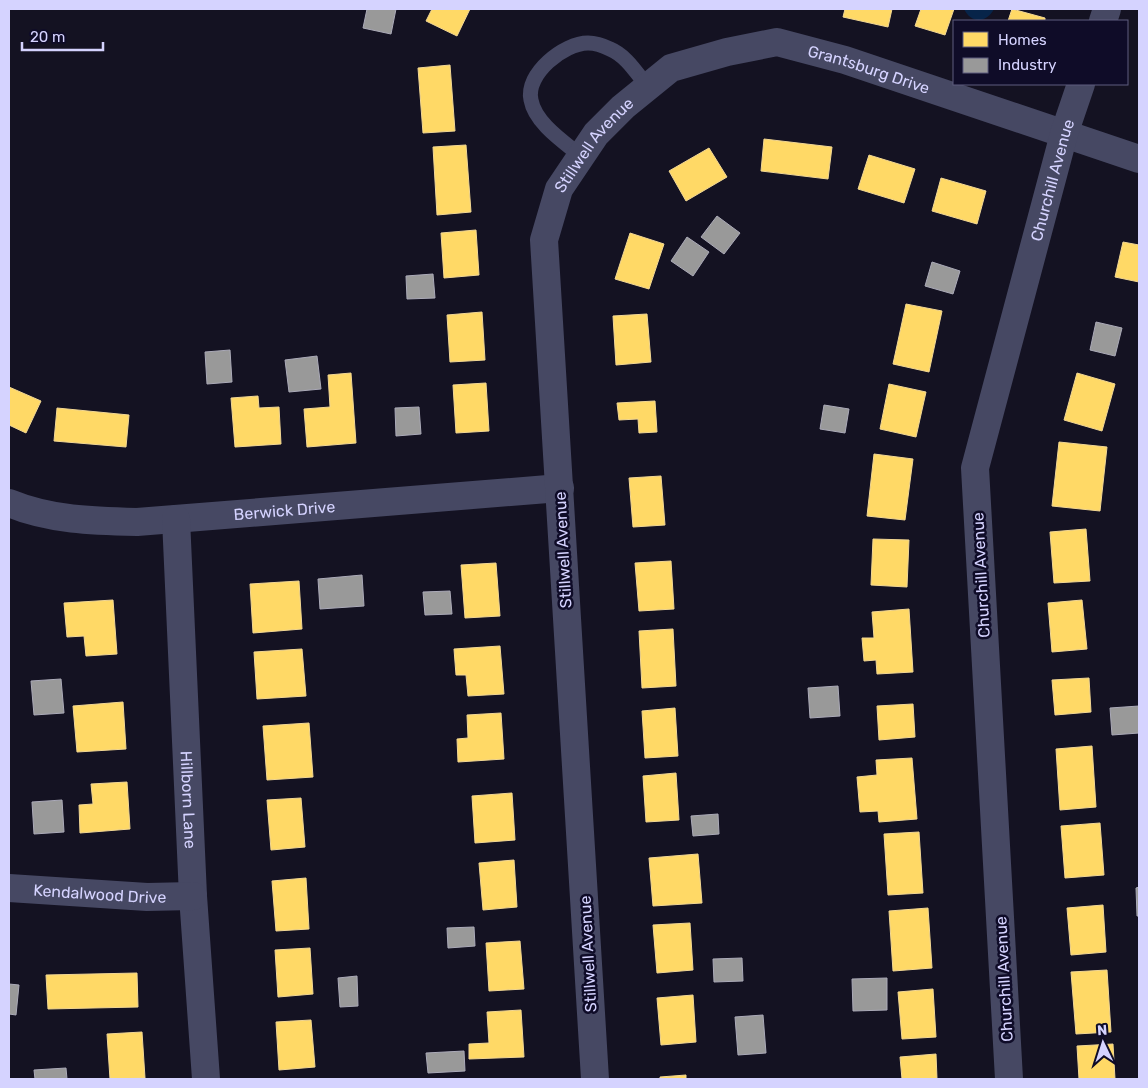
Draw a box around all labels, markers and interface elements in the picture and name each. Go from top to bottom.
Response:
scale bar [22,20,104,52]
legend [953,20,1128,85]
text: 20 m [30,28,65,46]
text: Homes [998,31,1047,49]
street label: Grantsburg Drive [806,41,932,97]
text: Industry [998,56,1057,74]
street label: Stillwell Avenue [550,93,637,196]
street label: Churchill Avenue [1026,116,1078,243]
street label: Stillwell Avenue [550,491,576,609]
street label: Berwick Drive [233,497,336,524]
street label: Churchill Avenue [968,512,994,638]
street label: Hillborn Lane [177,750,200,849]
street label: Kendalwood Drive [33,880,166,907]
street label: Stillwell Avenue [575,895,601,1013]
street label: Churchill Avenue [991,916,1017,1042]
north arrow [1078,1018,1128,1068]
text: N [1097,1022,1108,1039]

